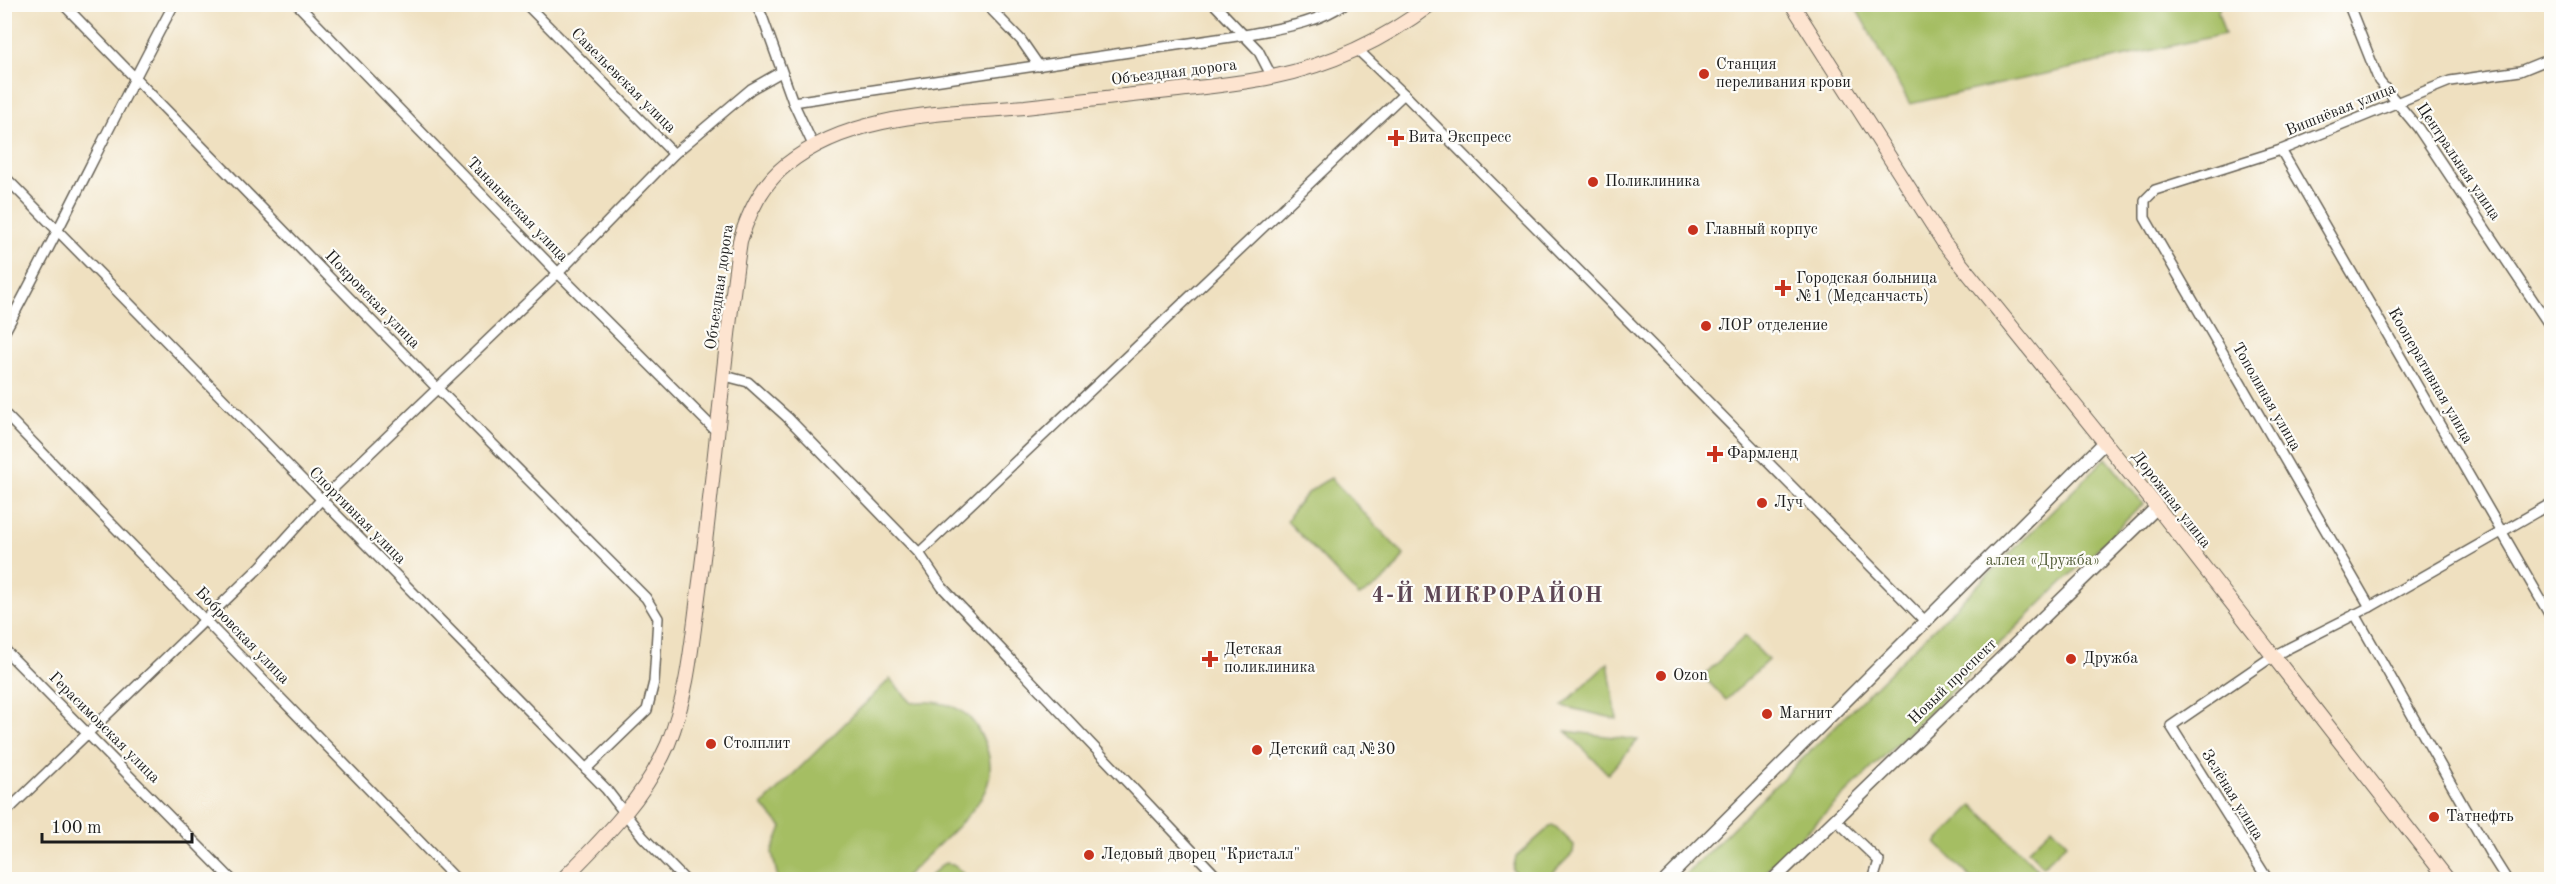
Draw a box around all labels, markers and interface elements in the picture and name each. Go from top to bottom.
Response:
street label: Савельевская улица [568,26,679,137]
street label: Объездная дорога [1110,57,1238,89]
place label: Станция переливания крови [1716,57,1851,91]
marker: Станция переливания крови [1697,67,1711,81]
street label: Вишнёвая улица [2284,81,2398,139]
street label: Центральная улица [2413,100,2503,224]
place label: Вита Экспресс [1408,130,1511,146]
marker: Вита Экспресс [1389,131,1403,145]
street label: Тананыкская улица [463,155,571,265]
place label: Поликлиника [1605,174,1700,190]
marker: Поликлиника [1586,175,1600,189]
place label: Главный корпус [1705,222,1818,238]
street label: Объездная дорога [703,223,737,351]
marker: Главный корпус [1686,223,1700,237]
street label: Покровская улица [321,248,423,352]
place label: Городская больница №1 (Медсанчасть) [1796,271,1937,305]
marker: Городская больница №1 (Медсанчасть) [1774,279,1792,297]
street label: Кооперативная улица [2385,305,2475,447]
place label: ЛОР отделение [1718,318,1828,334]
marker: ЛОР отделение [1699,319,1713,333]
street label: Тополиная улица [2229,340,2303,454]
place label: Фармленд [1727,446,1798,462]
marker: Фармленд [1708,447,1722,461]
street label: Дорожная улица [2128,449,2214,551]
street label: Спортивная улица [305,464,409,568]
place label: Луч [1774,495,1803,511]
marker: Луч [1755,496,1769,510]
park label: аллея «Дружба» [1986,553,2100,569]
district label: 4-Й МИКРОРАЙОН [1372,580,1604,607]
street label: Бобровская улица [192,584,292,688]
street label: Новый проспект [1906,636,2000,728]
place label: Детская поликлиника [1224,642,1315,676]
marker: Детская поликлиника [1201,650,1219,668]
place label: Дружба [2083,651,2138,667]
marker: Дружба [2064,652,2078,666]
place label: Ozon [1673,668,1708,684]
street label: Герасимовская улица [45,669,163,787]
marker: Ozon [1654,669,1668,683]
place label: Магнит [1779,706,1832,722]
marker: Магнит [1760,707,1774,721]
place label: Столплит [723,736,790,752]
marker: Столплит [704,737,718,751]
place label: Детский сад №30 [1269,742,1395,758]
marker: Детский сад №30 [1250,743,1264,757]
street label: Зелёная улица [2198,747,2266,843]
scale bar [42,806,192,844]
place label: Татнефть [2446,809,2514,825]
marker: Татнефть [2427,810,2441,824]
text: 100 m [51,819,102,837]
place label: Ледовый дворец "Кристалл" [1101,847,1300,863]
marker: Ледовый дворец "Кристалл" [1082,848,1096,862]

